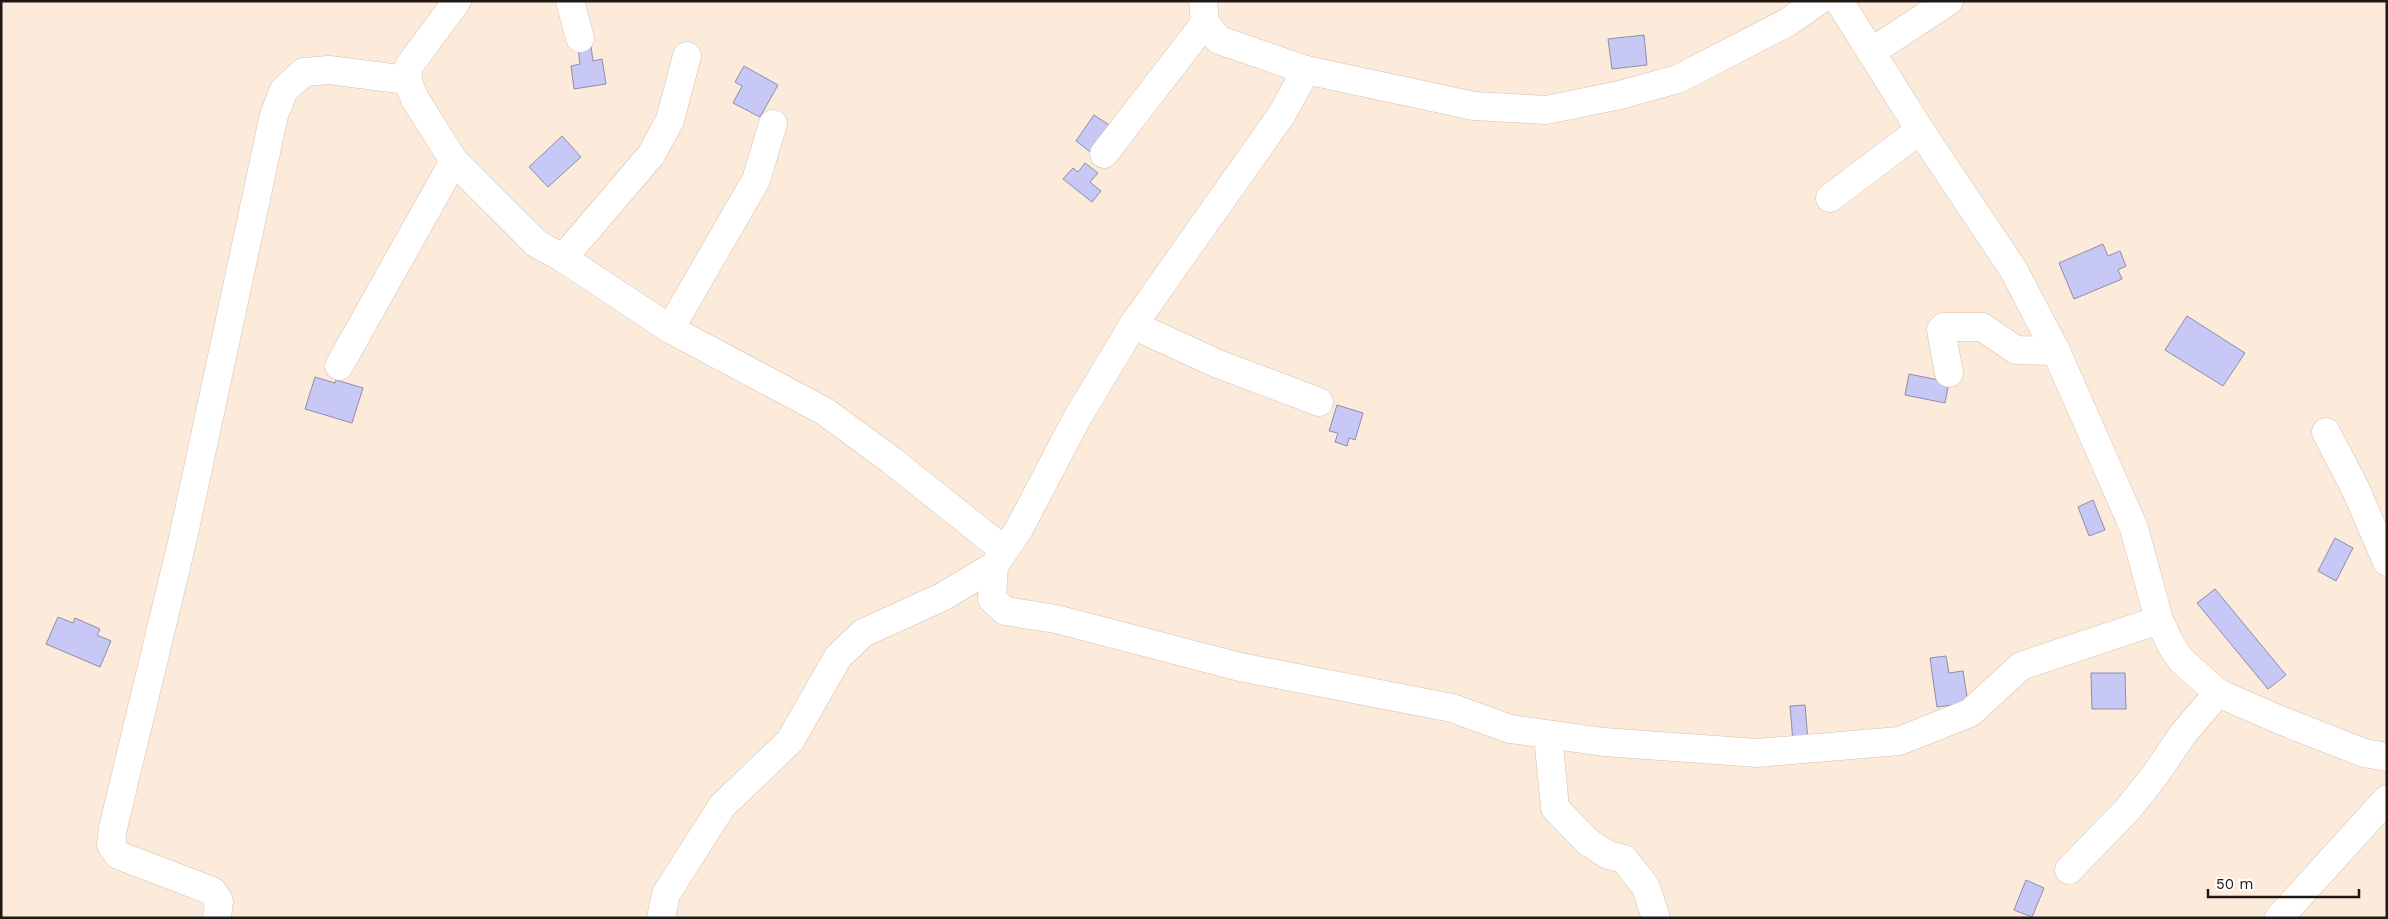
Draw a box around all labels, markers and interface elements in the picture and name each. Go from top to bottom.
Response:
scale bar [2208,866,2359,898]
text: 50 m [2216,875,2253,893]

